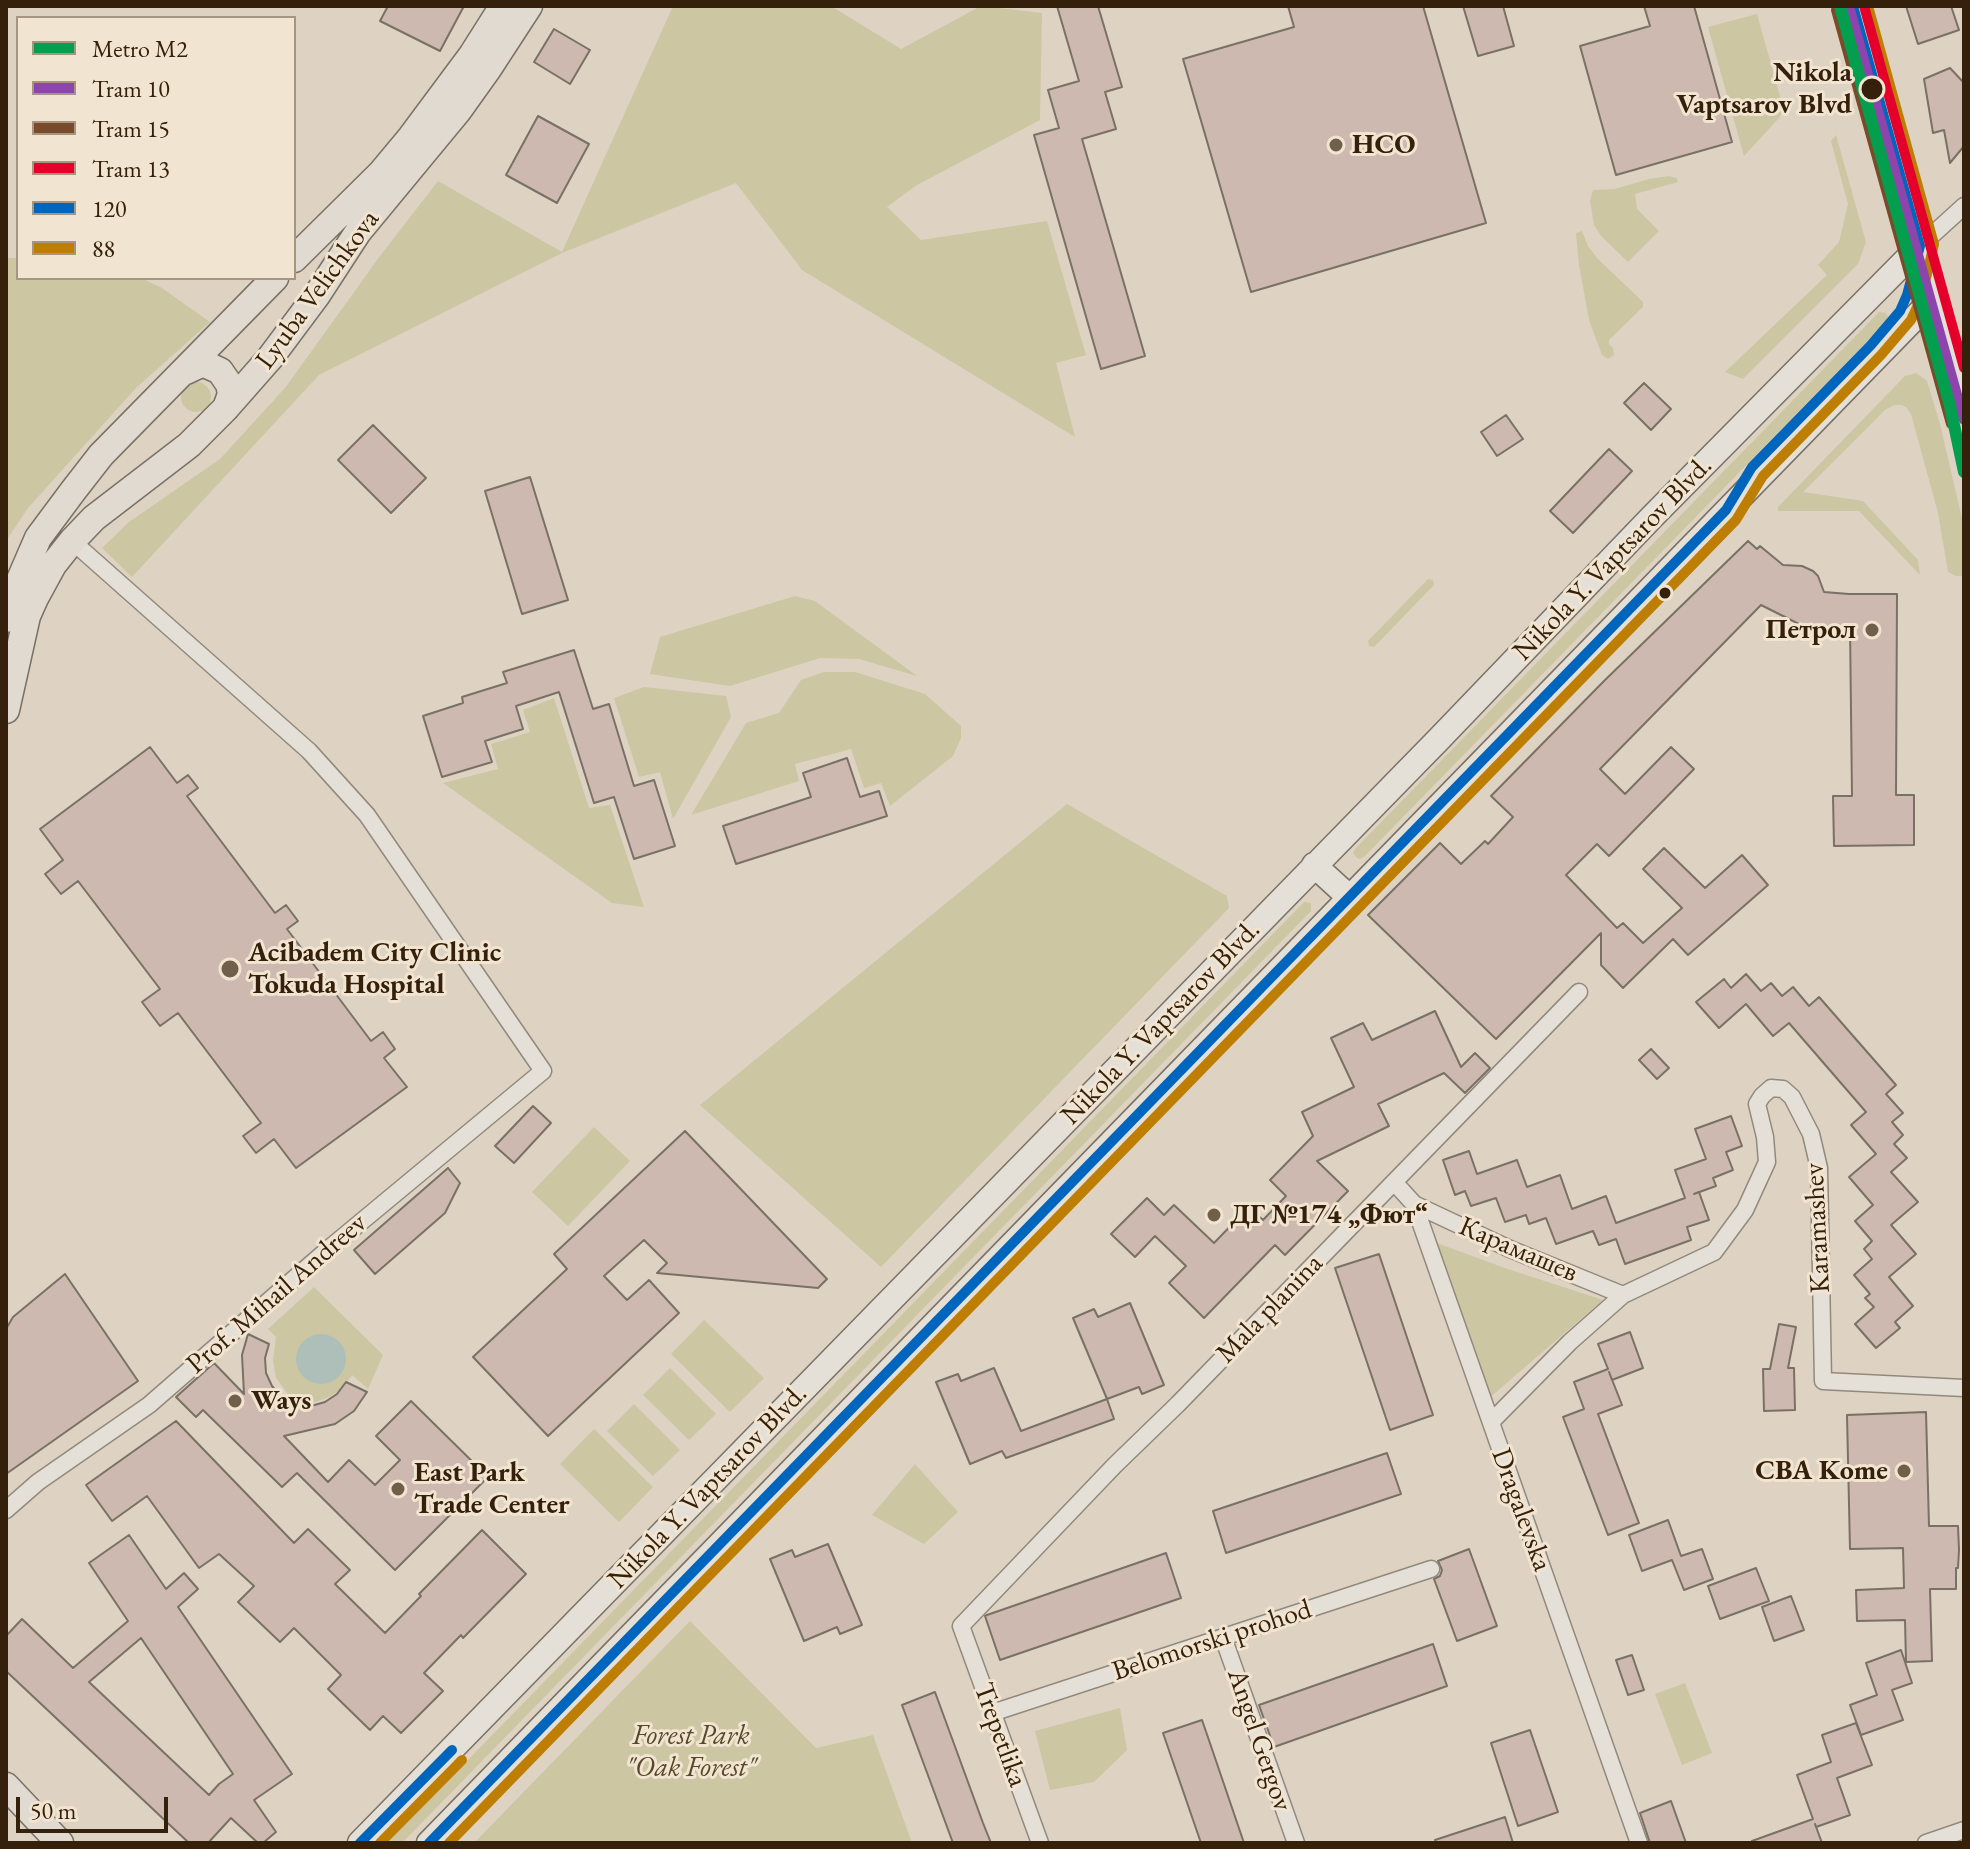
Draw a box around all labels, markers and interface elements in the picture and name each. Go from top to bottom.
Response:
legend [16,16,296,280]
text: Metro M2 [92,33,188,64]
place label: Nikola Vaptsarov Blvd [1676,56,1852,122]
text: Tram 10 [92,73,170,104]
marker: Nikola Vaptsarov Blvd [1859,76,1885,102]
text: Tram 15 [92,113,170,144]
place label: НСО [1352,128,1416,162]
marker: НСО [1327,136,1345,154]
text: Tram 13 [92,153,170,184]
text: 120 [92,193,127,224]
street label: Lyuba Velichkova [249,204,387,376]
text: 88 [92,233,115,264]
street label: Nikola Y. Vaptsarov Blvd. [1507,450,1719,668]
unlabelled marker [1657,585,1673,601]
place label: Петрол [1765,613,1856,647]
marker: Петрол [1863,621,1881,639]
street label: Nikola Y. Vaptsarov Blvd. [1055,914,1267,1132]
place label: Acibadem City Clinic Tokuda Hospital [248,936,501,1002]
marker: Acibadem City Clinic Tokuda Hospital [219,958,241,980]
street label: Karamashev [1798,1162,1838,1294]
place label: ДГ №174 „Фют“ [1230,1198,1428,1232]
marker: ДГ №174 „Фют“ [1205,1206,1223,1224]
street label: Prof. Mihail Andreev [180,1207,374,1381]
street label: Карамашев [1454,1210,1582,1290]
street label: Mala planina [1210,1247,1330,1371]
street label: Nikola Y. Vaptsarov Blvd. [602,1378,814,1596]
place label: Ways [251,1384,311,1418]
marker: Ways [226,1392,244,1410]
street label: Dragalevska [1483,1444,1559,1576]
place label: CBA Kome [1755,1454,1888,1488]
place label: East Park Trade Center [414,1456,570,1522]
marker: CBA Kome [1895,1462,1913,1480]
marker: East Park Trade Center [389,1480,407,1498]
street label: Belomorski prohod [1108,1593,1316,1689]
street label: Angel Gergov [1219,1664,1299,1816]
street label: Trepetlika [966,1678,1034,1792]
park label: Forest Park "Oak Forest" [626,1719,756,1785]
scale bar [20,1781,172,1831]
text: 50 m [30,1795,77,1826]

